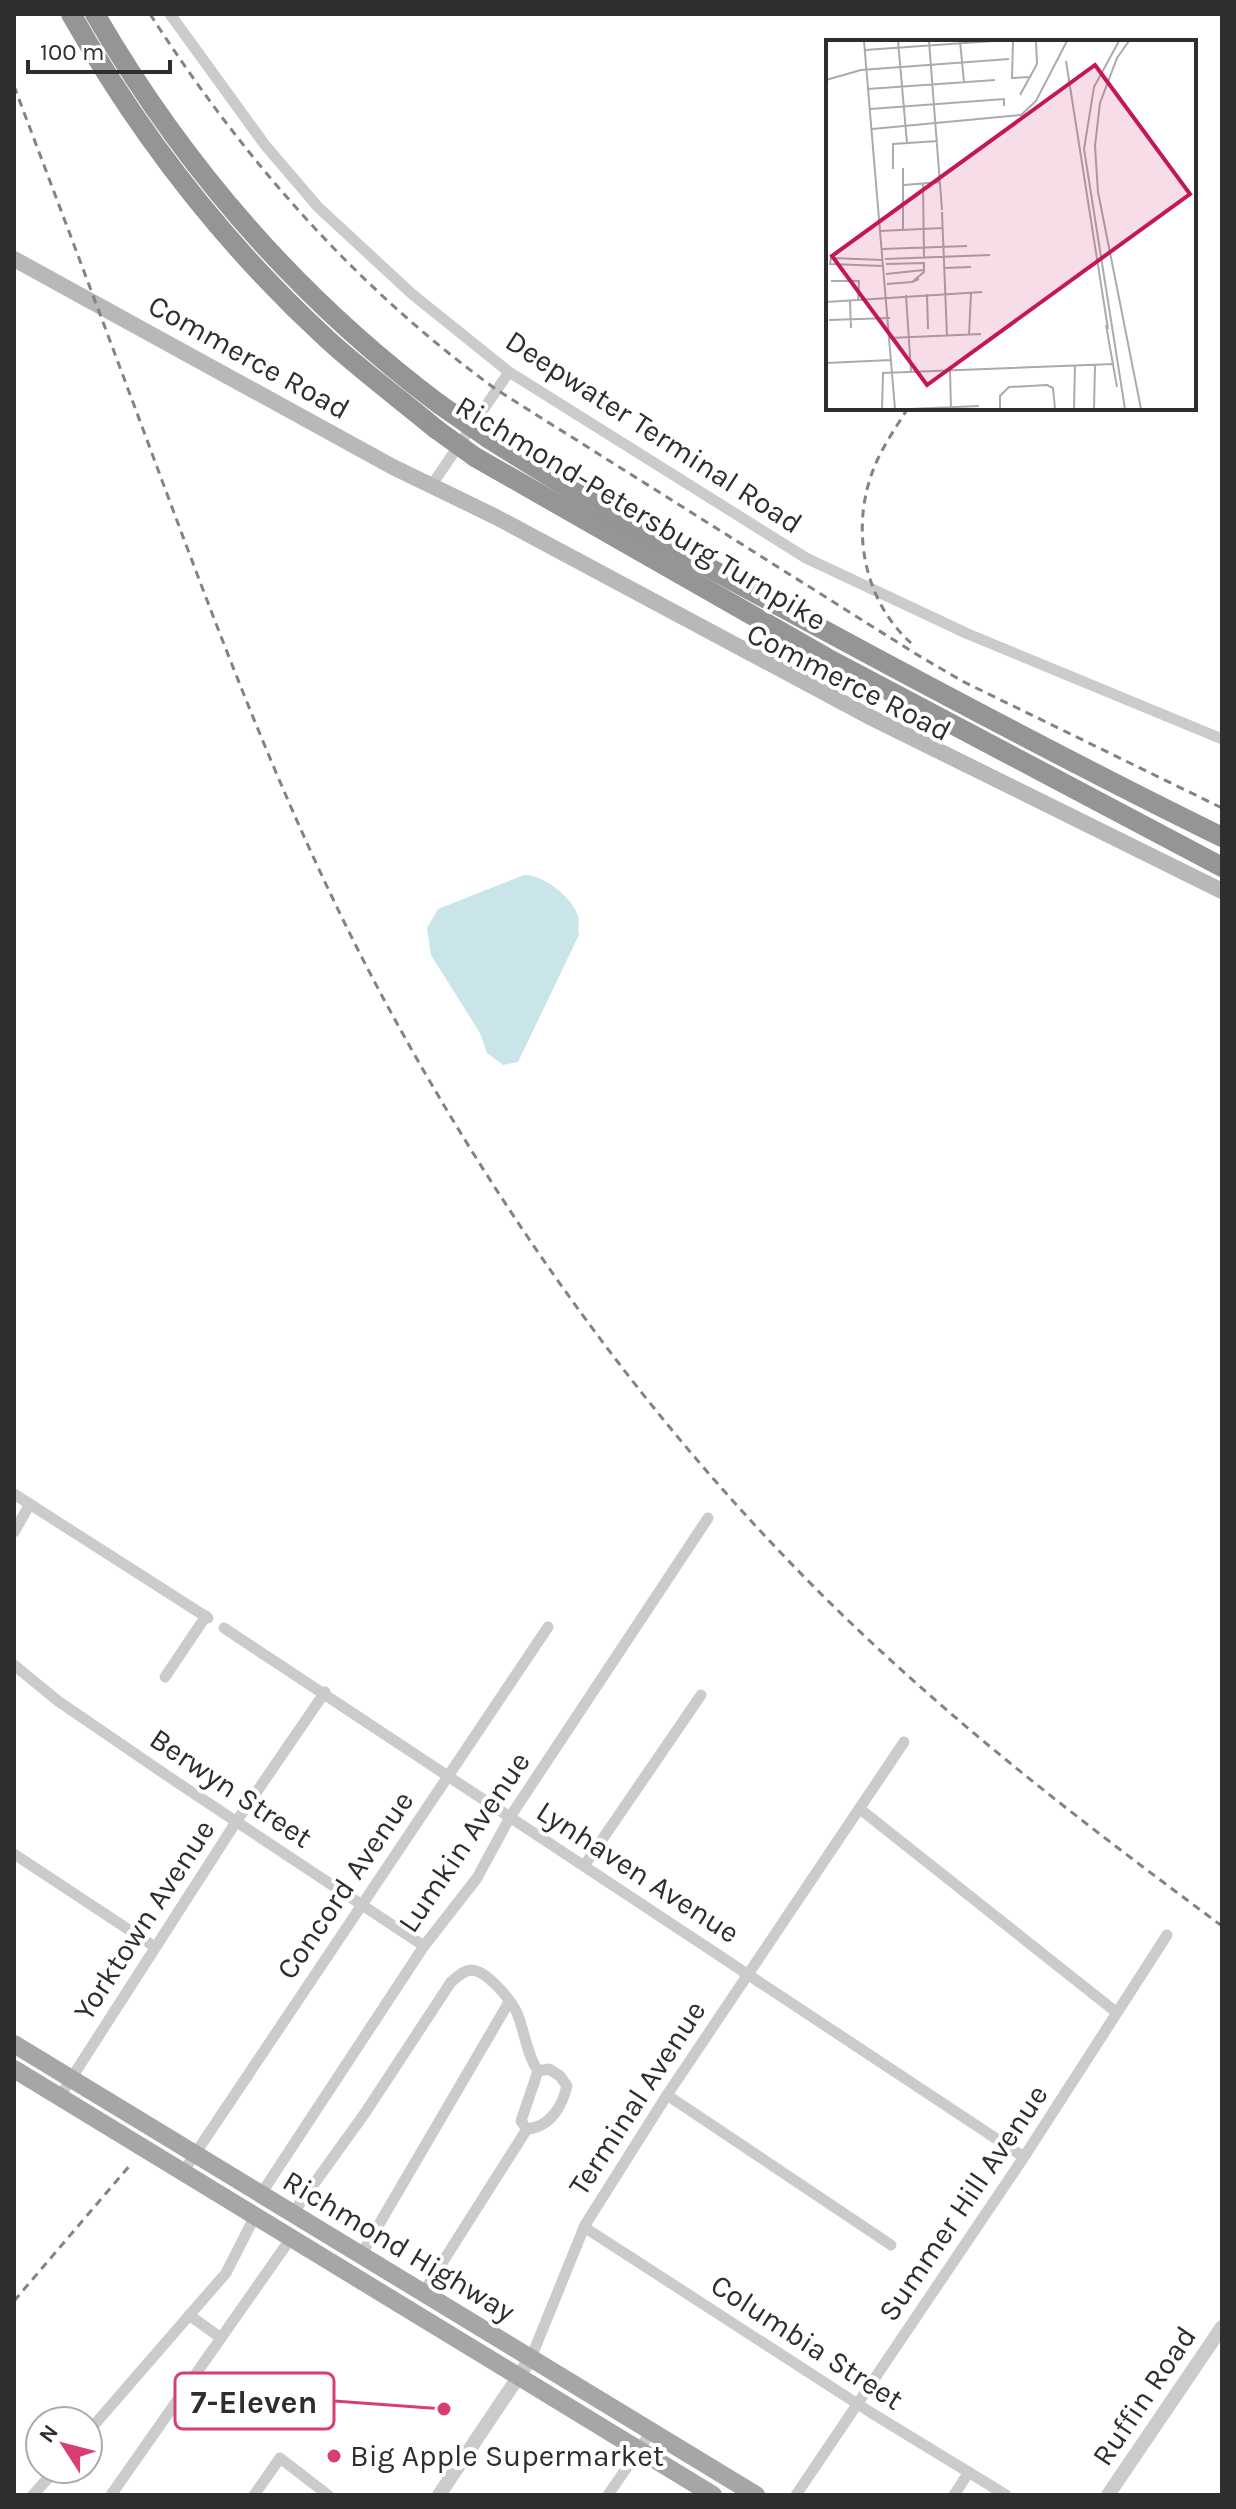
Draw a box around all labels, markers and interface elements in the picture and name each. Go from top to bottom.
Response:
scale bar [28,24,170,74]
text: 100 m [40,38,105,66]
inset map [826,40,1196,410]
street label: Commerce Road [142,287,356,427]
street label: Deepwater Terminal Road [499,323,809,541]
street label: Richmond-Petersburg Turnpike [449,388,833,638]
street label: Commerce Road [741,615,957,749]
street label: Berwyn Street [143,1720,319,1856]
street label: Lumkin Avenue [390,1745,538,1939]
street label: Concord Avenue [269,1784,421,1986]
street label: Lynhaven Avenue [530,1793,746,1951]
street label: Yorktown Avenue [66,1813,222,2027]
street label: Terminal Avenue [561,1994,713,2202]
street label: Summer Hill Avenue [870,2078,1056,2328]
street label: Richmond Highway [276,2162,522,2330]
street label: Columbia Street [704,2266,910,2418]
street label: Ruffin Road [1084,2319,1204,2473]
callout: 7-Eleven [175,2373,334,2429]
text: 7-Eleven [191,2384,317,2421]
north arrow [24,2405,104,2485]
text: N [33,2420,64,2448]
place label: Big Apple Supermarket [350,2438,664,2474]
marker: Big Apple Supermarket [325,2447,343,2465]

